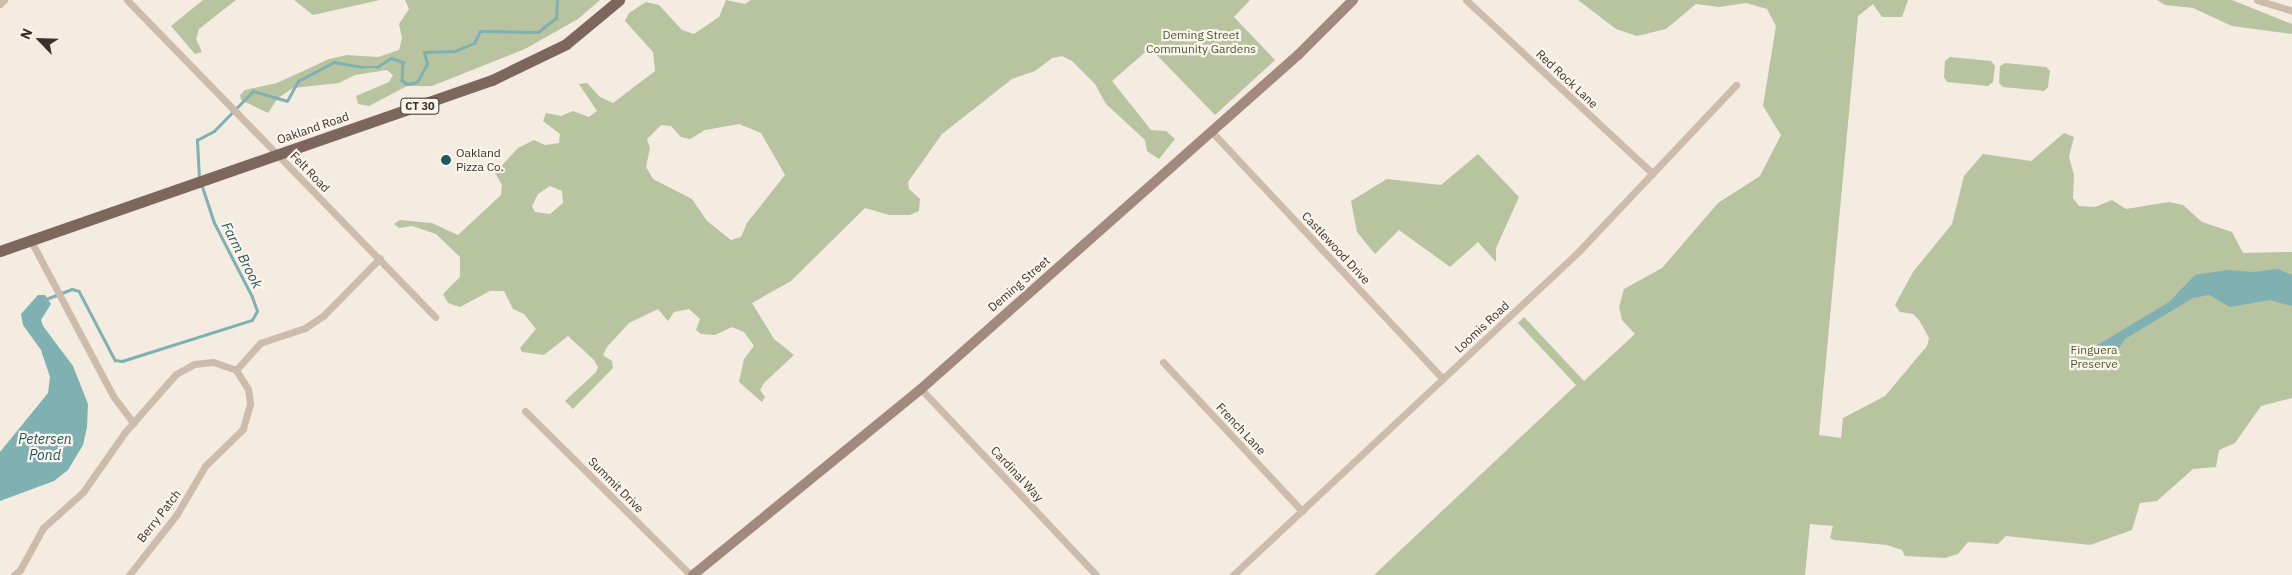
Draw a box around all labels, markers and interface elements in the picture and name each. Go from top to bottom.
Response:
north arrow [15,15,65,65]
text: N [16,26,37,42]
park label: Deming Street Community Gardens [1146,28,1256,56]
street label: Red Rock Lane [1533,47,1601,111]
road number: CT 30 [400,98,440,114]
street label: Oakland Road [275,109,351,147]
place label: Oakland Pizza Co. [456,146,504,174]
street label: Felt Road [287,149,333,195]
marker: Oakland Pizza Co. [440,154,452,166]
street label: Castlewood Drive [1299,209,1373,287]
water label: Farm Brook [218,219,266,291]
street label: Deming Street [985,253,1053,315]
street label: Loomis Road [1452,298,1512,356]
park label: Finguera Preserve [2070,343,2118,371]
street label: French Lane [1213,400,1269,458]
water label: Petersen Pond [18,431,72,464]
street label: Cardinal Way [988,443,1046,505]
street label: Summit Drive [585,454,647,516]
street label: Berry Patch [134,487,184,545]

